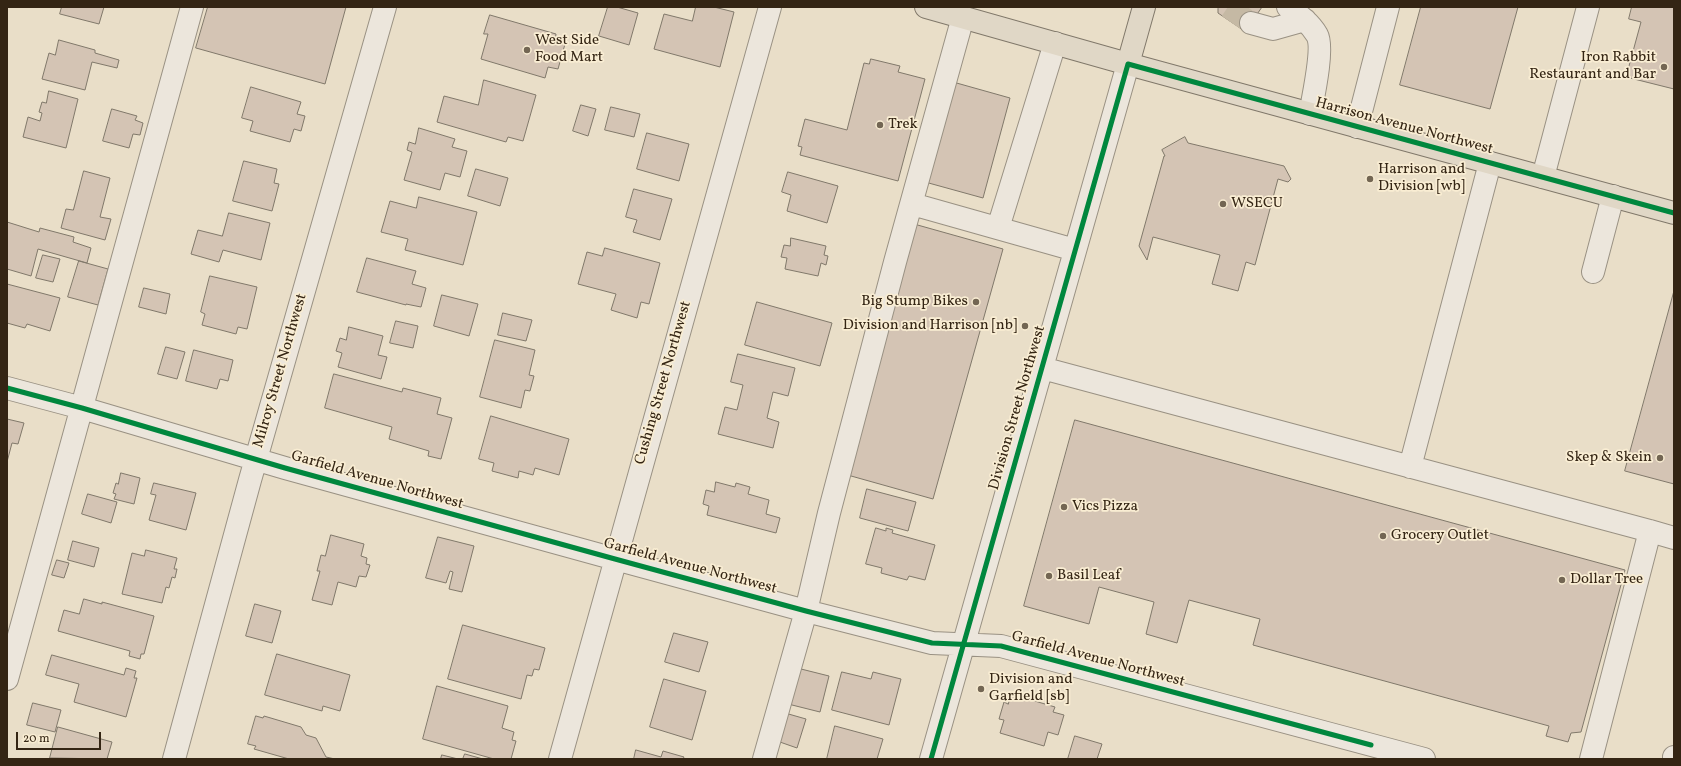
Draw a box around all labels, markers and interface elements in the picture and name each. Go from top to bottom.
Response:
place label: West Side Food Mart [535,32,603,67]
marker: West Side Food Mart [522,45,532,55]
place label: Iron Rabbit Restaurant and Bar [1529,49,1656,84]
marker: Iron Rabbit Restaurant and Bar [1659,62,1669,72]
street label: Harrison Avenue Northwest [1313,95,1495,159]
place label: Trek [888,116,918,134]
marker: Trek [875,120,885,130]
place label: Harrison and Division [wb] [1378,161,1465,196]
marker: Harrison and Division [wb] [1365,174,1375,184]
place label: WSECU [1231,195,1283,213]
marker: WSECU [1218,199,1228,209]
street label: Milroy Street Northwest [250,292,312,450]
place label: Big Stump Bikes [861,293,968,311]
marker: Big Stump Bikes [971,297,981,307]
street label: Cushing Street Northwest [632,299,696,467]
place label: Division and Harrison [nb] [843,317,1017,335]
marker: Division and Harrison [nb] [1020,321,1030,331]
street label: Division Street Northwest [986,324,1050,492]
street label: Garfield Avenue Northwest [289,448,465,514]
place label: Skep & Skein [1566,449,1652,467]
marker: Skep & Skein [1655,453,1665,463]
place label: Vics Pizza [1072,498,1138,516]
marker: Vics Pizza [1059,502,1069,512]
place label: Grocery Outlet [1391,527,1489,545]
marker: Grocery Outlet [1378,531,1388,541]
street label: Garfield Avenue Northwest [601,535,779,599]
place label: Basil Leaf [1057,567,1120,585]
marker: Basil Leaf [1044,571,1054,581]
place label: Dollar Tree [1570,571,1643,589]
marker: Dollar Tree [1557,575,1567,585]
street label: Garfield Avenue Northwest [1009,628,1187,692]
place label: Division and Garfield [sb] [989,671,1073,706]
marker: Division and Garfield [sb] [976,684,986,694]
scale bar [18,724,103,750]
text: 20 m [23,731,50,747]

